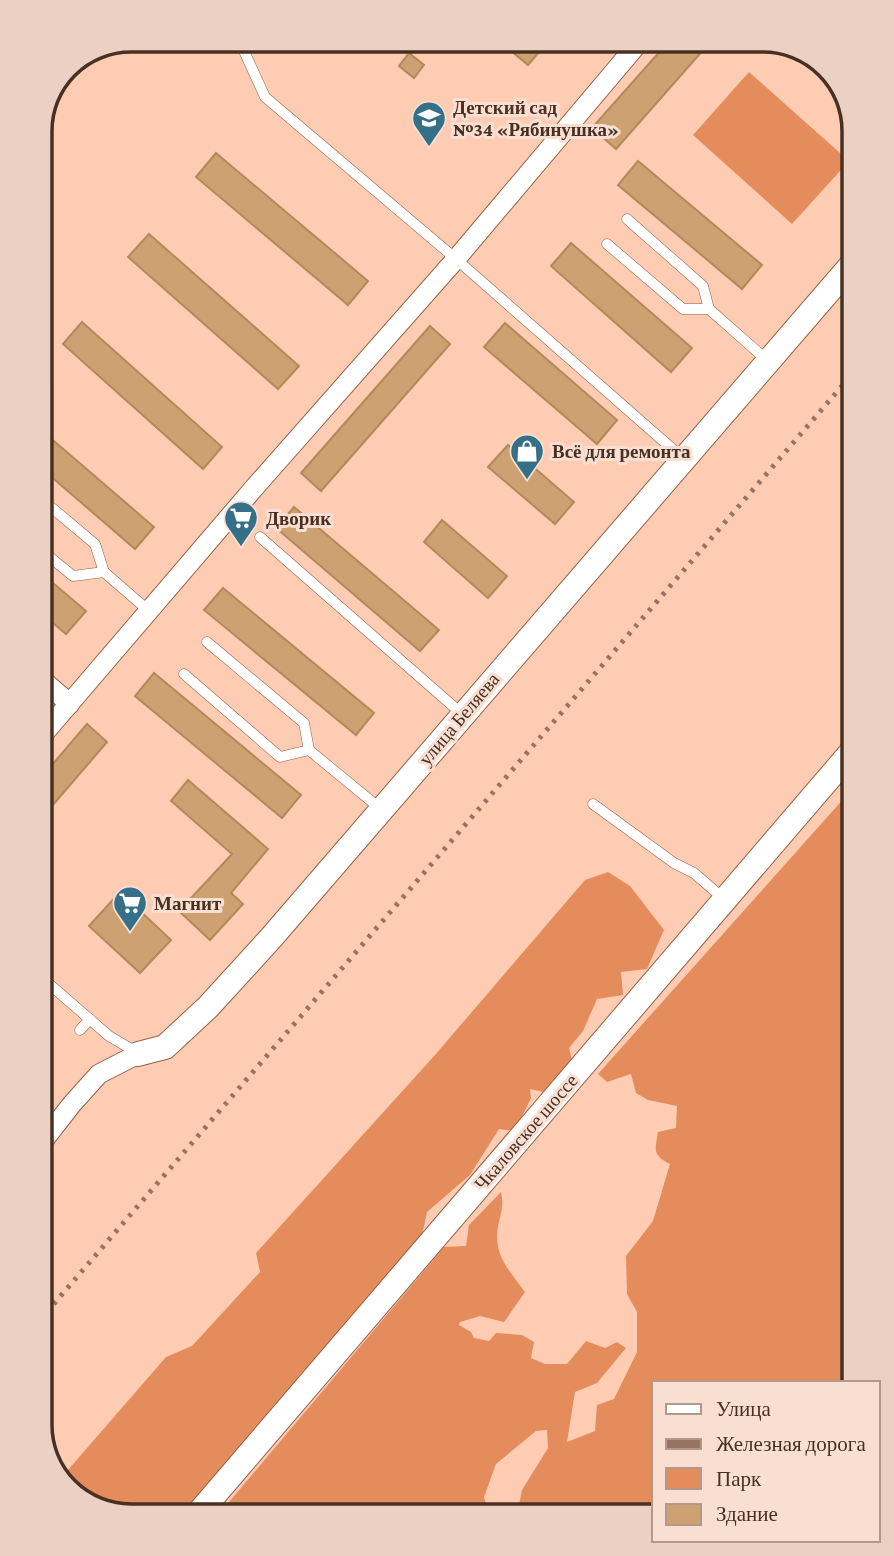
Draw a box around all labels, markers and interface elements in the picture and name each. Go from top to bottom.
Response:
place label: Детский сад №34 «Рябинушка» [453,97,619,140]
school or university icon: Детский сад №34 «Рябинушка» [410,99,448,148]
shop icon: Всё для ремонта [508,432,546,481]
place label: Всё для ремонта [552,441,691,462]
supermarket icon: Дворик [222,499,260,548]
place label: Дворик [266,508,331,529]
street label: улица Беляева [414,668,504,769]
supermarket icon: Магнит [111,884,149,933]
place label: Магнит [154,893,222,914]
street label: Чкаловское шоссе [470,1070,582,1194]
legend [652,1381,880,1542]
text: Улица [716,1397,771,1421]
text: Железная дорога [716,1432,866,1456]
text: Парк [716,1467,762,1491]
text: Здание [716,1502,778,1526]

